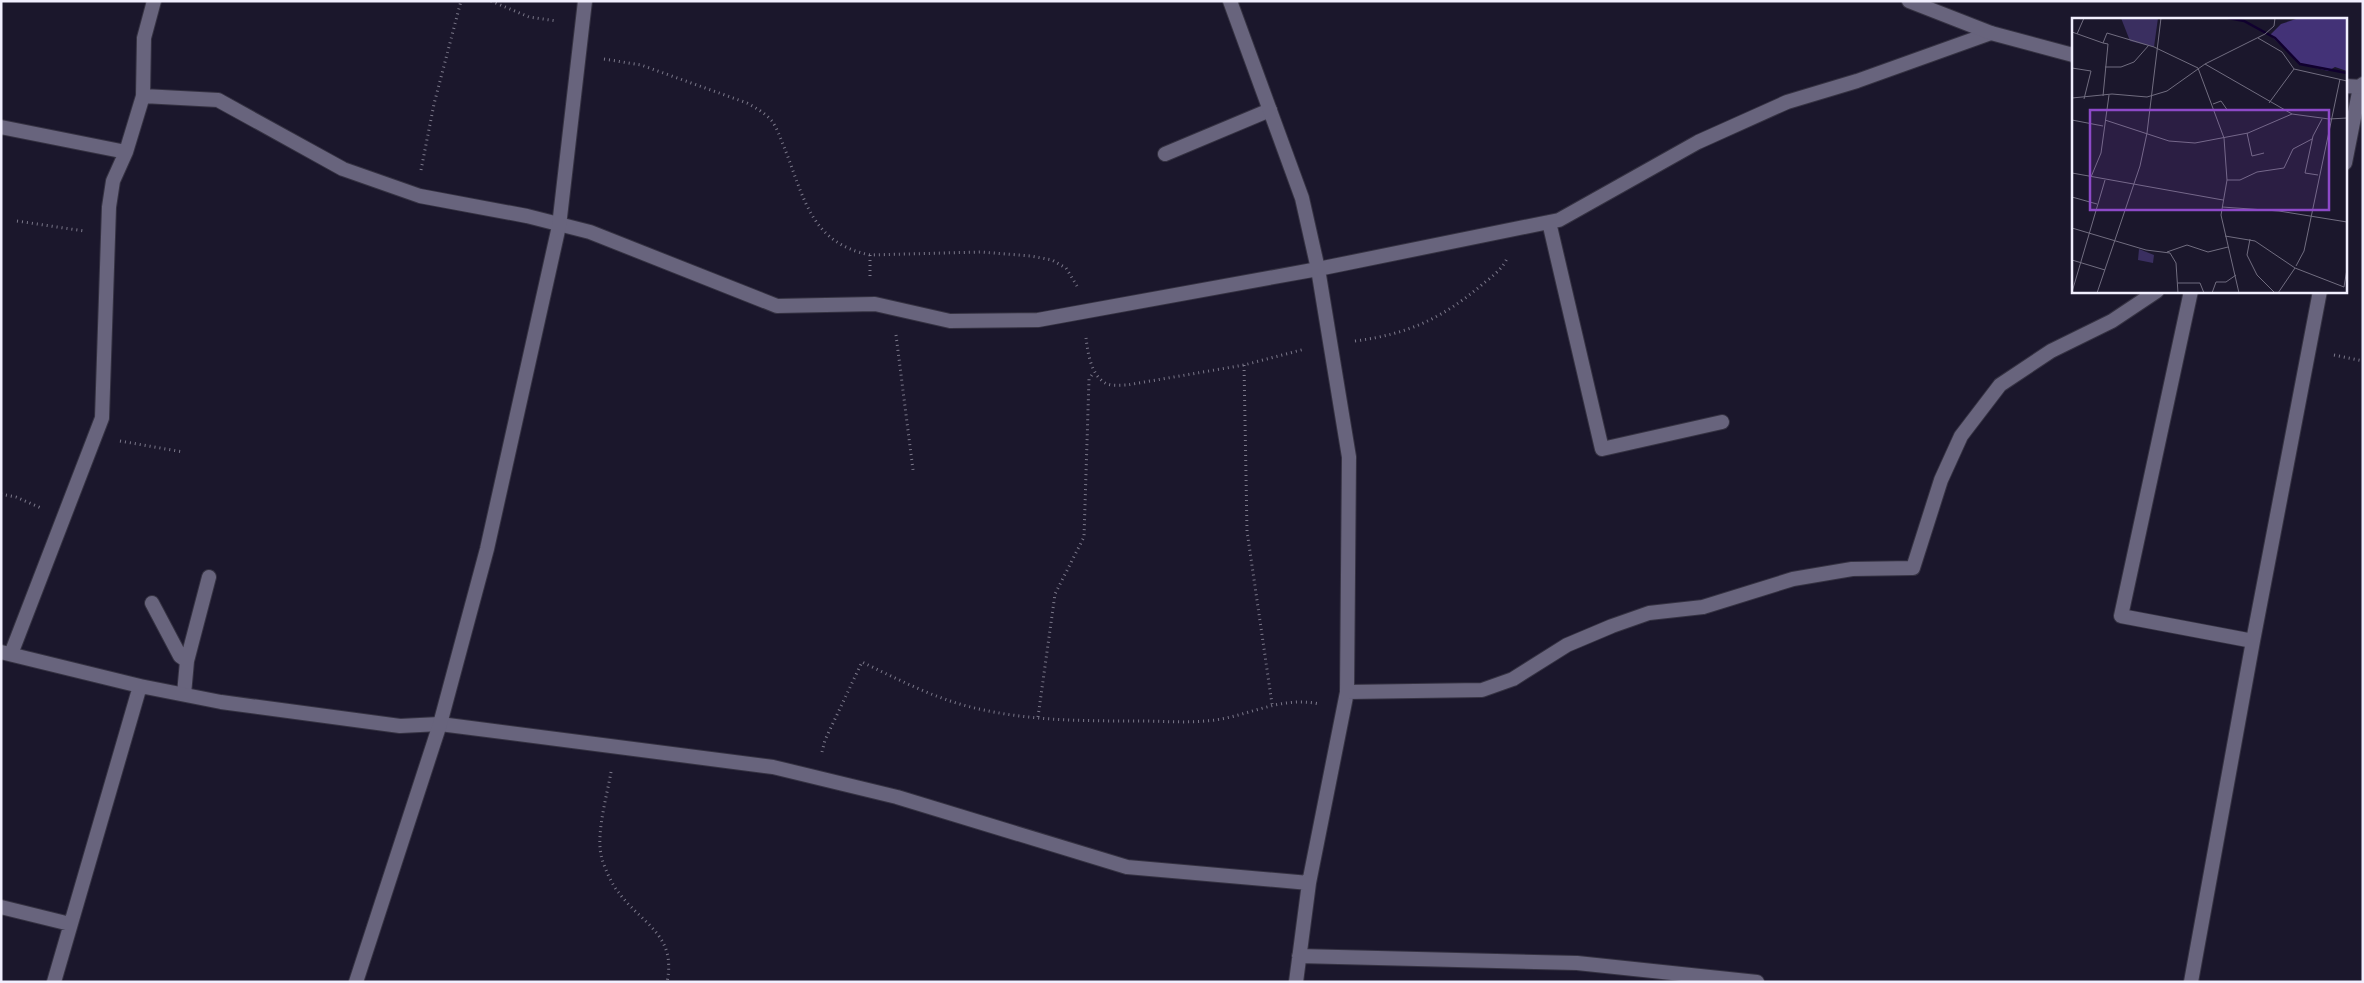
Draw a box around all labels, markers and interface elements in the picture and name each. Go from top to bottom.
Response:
inset map [2072,18,2346,292]

